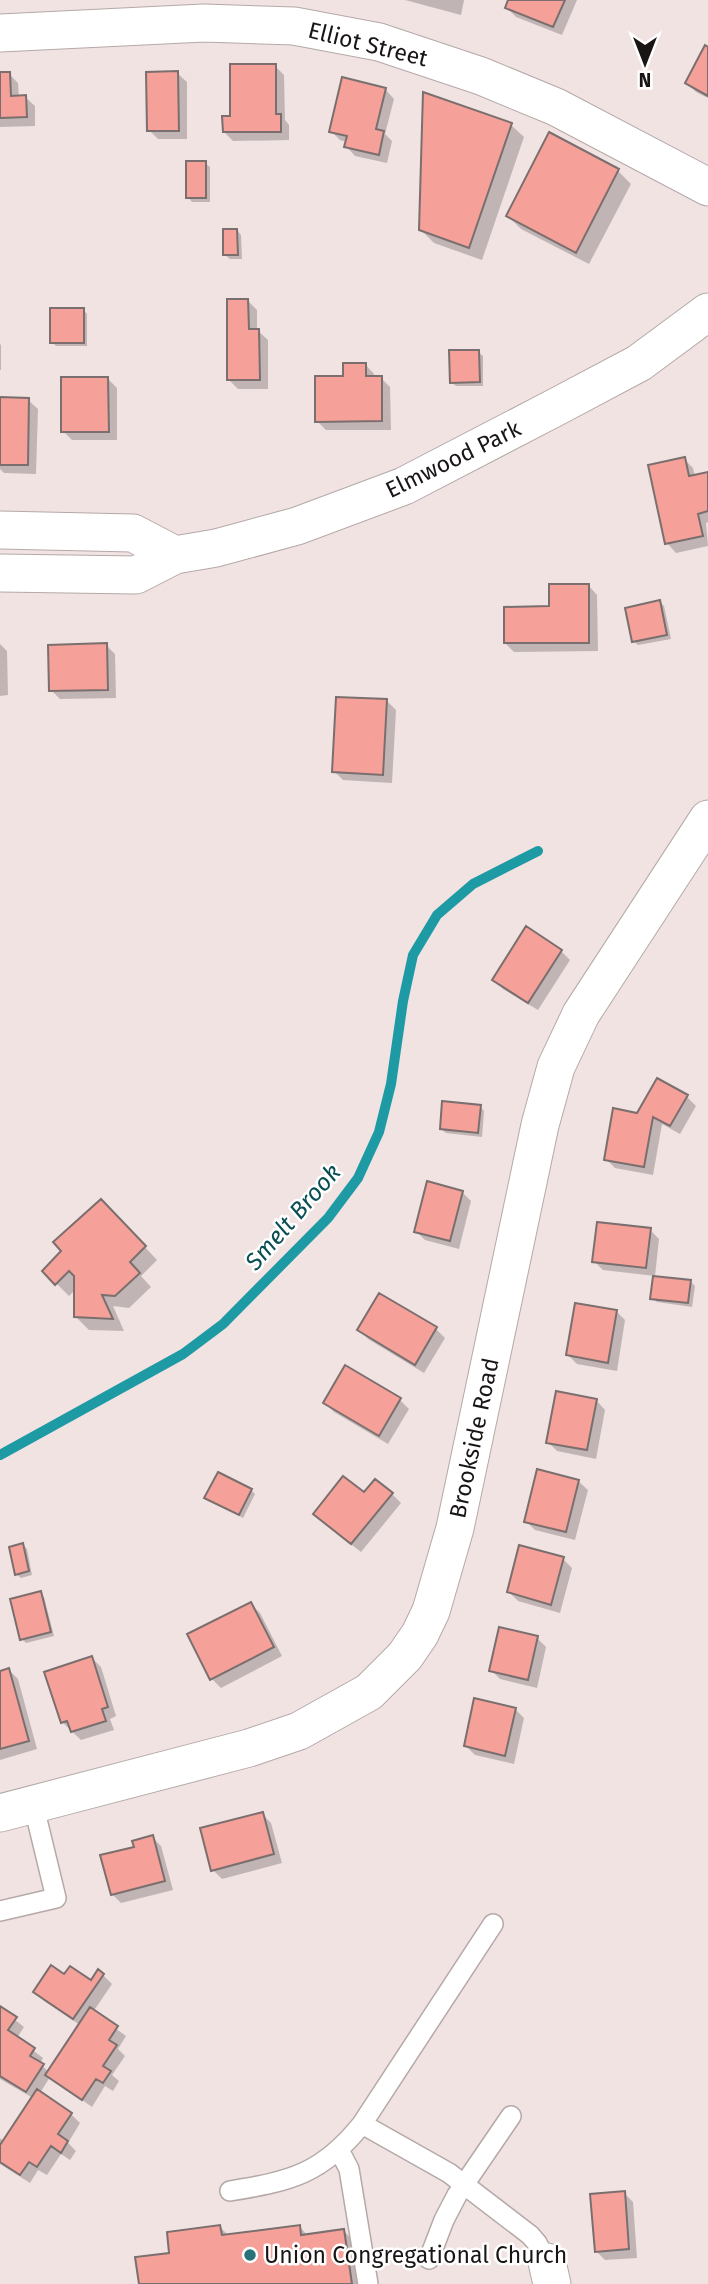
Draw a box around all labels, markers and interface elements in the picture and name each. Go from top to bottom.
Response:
street label: Elliot Street [305,16,431,73]
north arrow [610,28,680,98]
text: N [639,68,651,91]
street label: Elmwood Park [381,414,525,504]
water label: Smelt Brook [239,1158,347,1276]
street label: Brookside Road [443,1355,505,1521]
place label: Union Congregational Church [264,2241,567,2269]
marker: Union Congregational Church [242,2247,258,2263]

